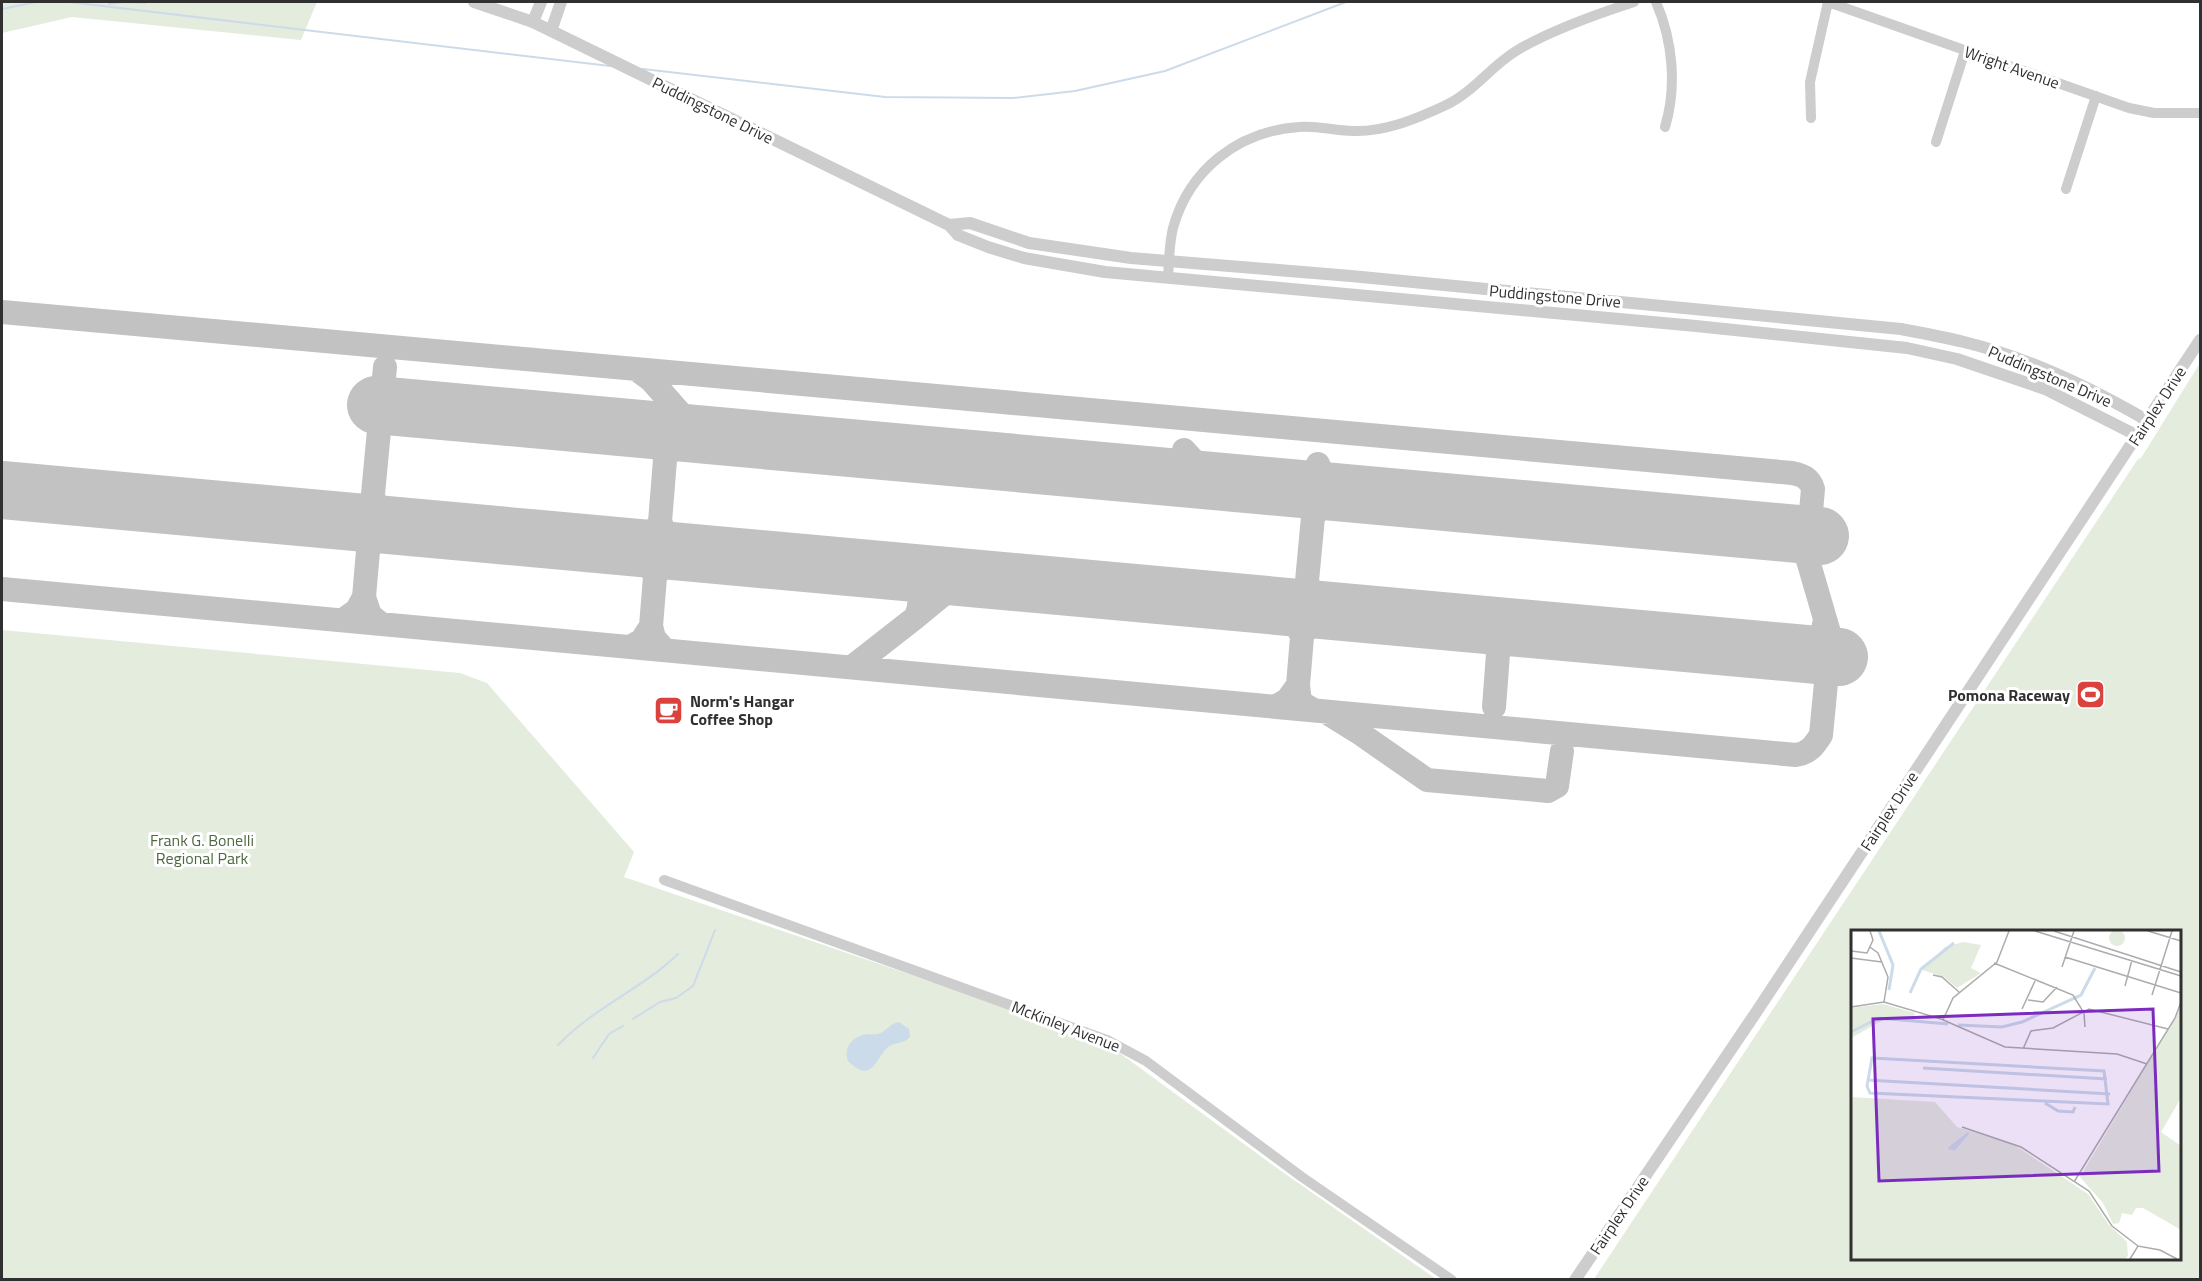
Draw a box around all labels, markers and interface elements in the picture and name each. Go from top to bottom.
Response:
street label: Wright Avenue [1961,40,2063,94]
street label: Puddingstone Drive [648,70,778,150]
street label: Puddingstone Drive [1488,278,1622,314]
street label: Puddingstone Drive [1985,339,2115,413]
street label: Fairplex Drive [2122,361,2192,451]
sports icon: Pomona Raceway [2075,679,2107,711]
place label: Pomona Raceway [1948,683,2070,707]
place label: Norm's Hangar Coffee Shop [690,689,794,731]
cafe icon: Norm's Hangar Coffee Shop [653,694,685,726]
street label: Fairplex Drive [1854,766,1924,856]
park label: Frank G. Bonelli Regional Park [150,828,254,870]
inset map [1851,930,2181,1260]
street label: McKinley Avenue [1008,994,1124,1058]
street label: Fairplex Drive [1584,1171,1654,1259]

